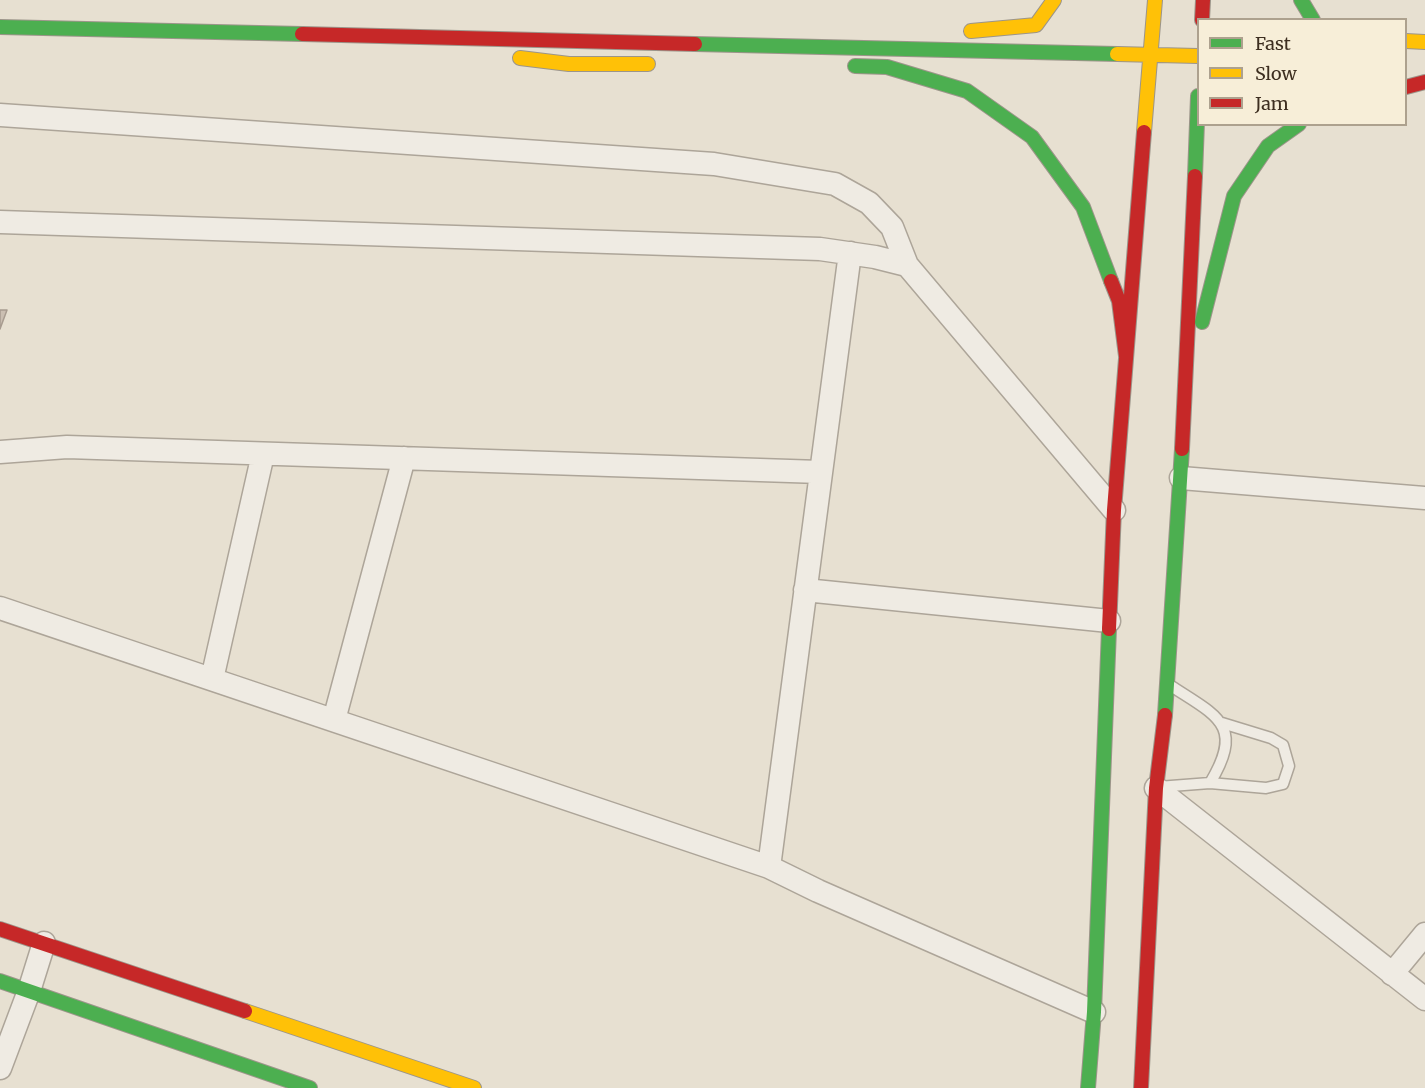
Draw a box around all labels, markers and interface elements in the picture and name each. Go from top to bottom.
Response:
legend [1197,18,1407,126]
text: Fast [1255,32,1291,55]
text: Slow [1255,62,1297,85]
text: Jam [1255,92,1289,115]

